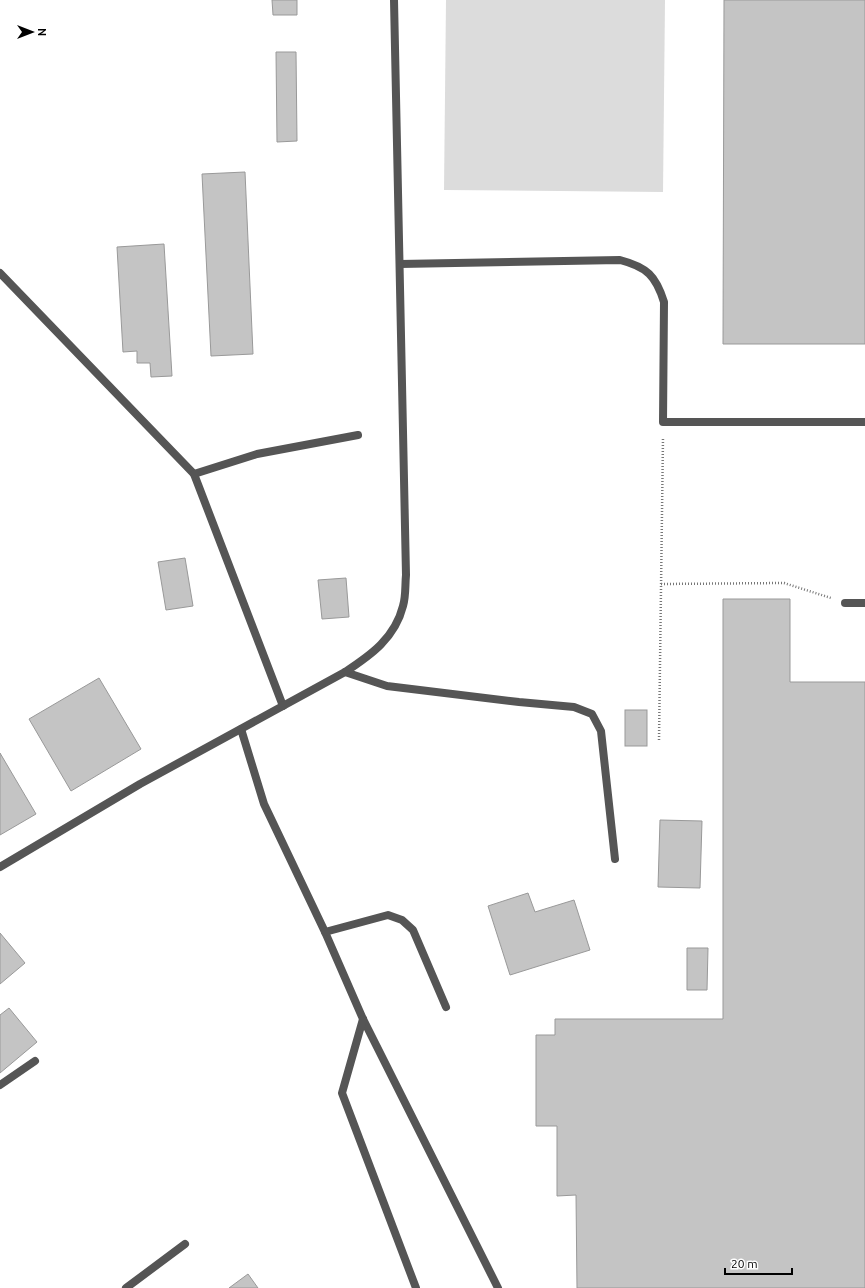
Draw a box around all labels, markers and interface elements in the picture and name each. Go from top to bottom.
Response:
north arrow [12,12,52,52]
text: N [36,28,48,36]
scale bar [725,1250,792,1276]
text: 20 m [731,1257,758,1270]

